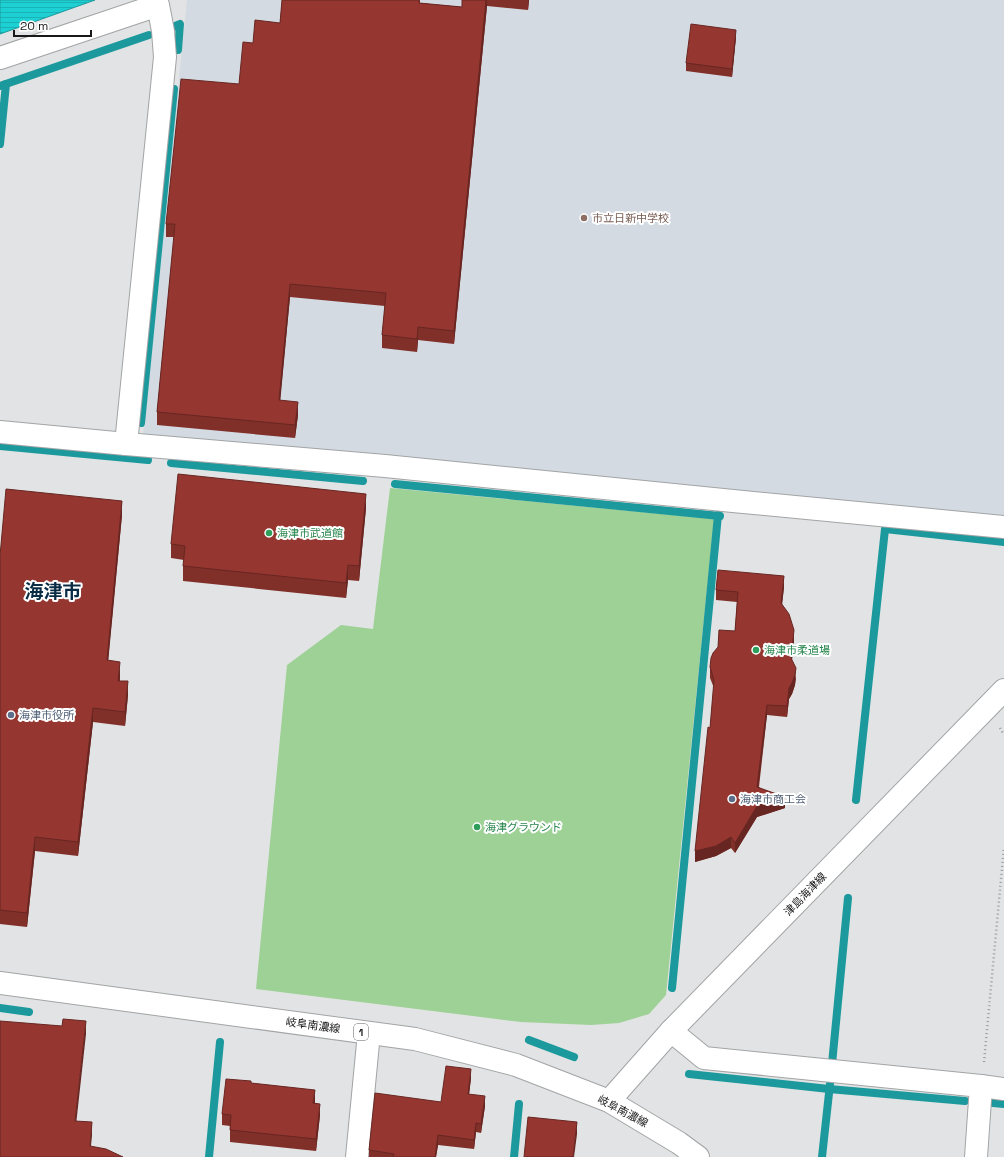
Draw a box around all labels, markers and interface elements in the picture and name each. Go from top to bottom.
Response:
scale bar [14,12,91,38]
text: 20 m [20,18,48,34]
place label: 市立日新中学校 [592,211,669,225]
marker: 市立日新中学校 [579,213,589,223]
place label: 海津市武道館 [277,526,343,540]
marker: 海津市武道館 [264,528,274,538]
district label: 海津市 [24,579,82,604]
place label: 海津市柔道場 [764,643,830,657]
marker: 海津市柔道場 [751,645,761,655]
place label: 海津市役所 [19,708,75,722]
marker: 海津市役所 [6,710,16,720]
place label: 海津市商工会 [740,792,806,806]
marker: 海津市商工会 [727,794,737,804]
place label: 海津グラウンド [485,820,562,834]
marker: 海津グラウンド [472,822,482,832]
street label: 津島海津線 [781,869,829,919]
street label: 岐阜南濃線 [285,1014,341,1036]
road number: 1 [354,1024,368,1040]
street label: 岐阜南濃線 [595,1092,651,1130]

